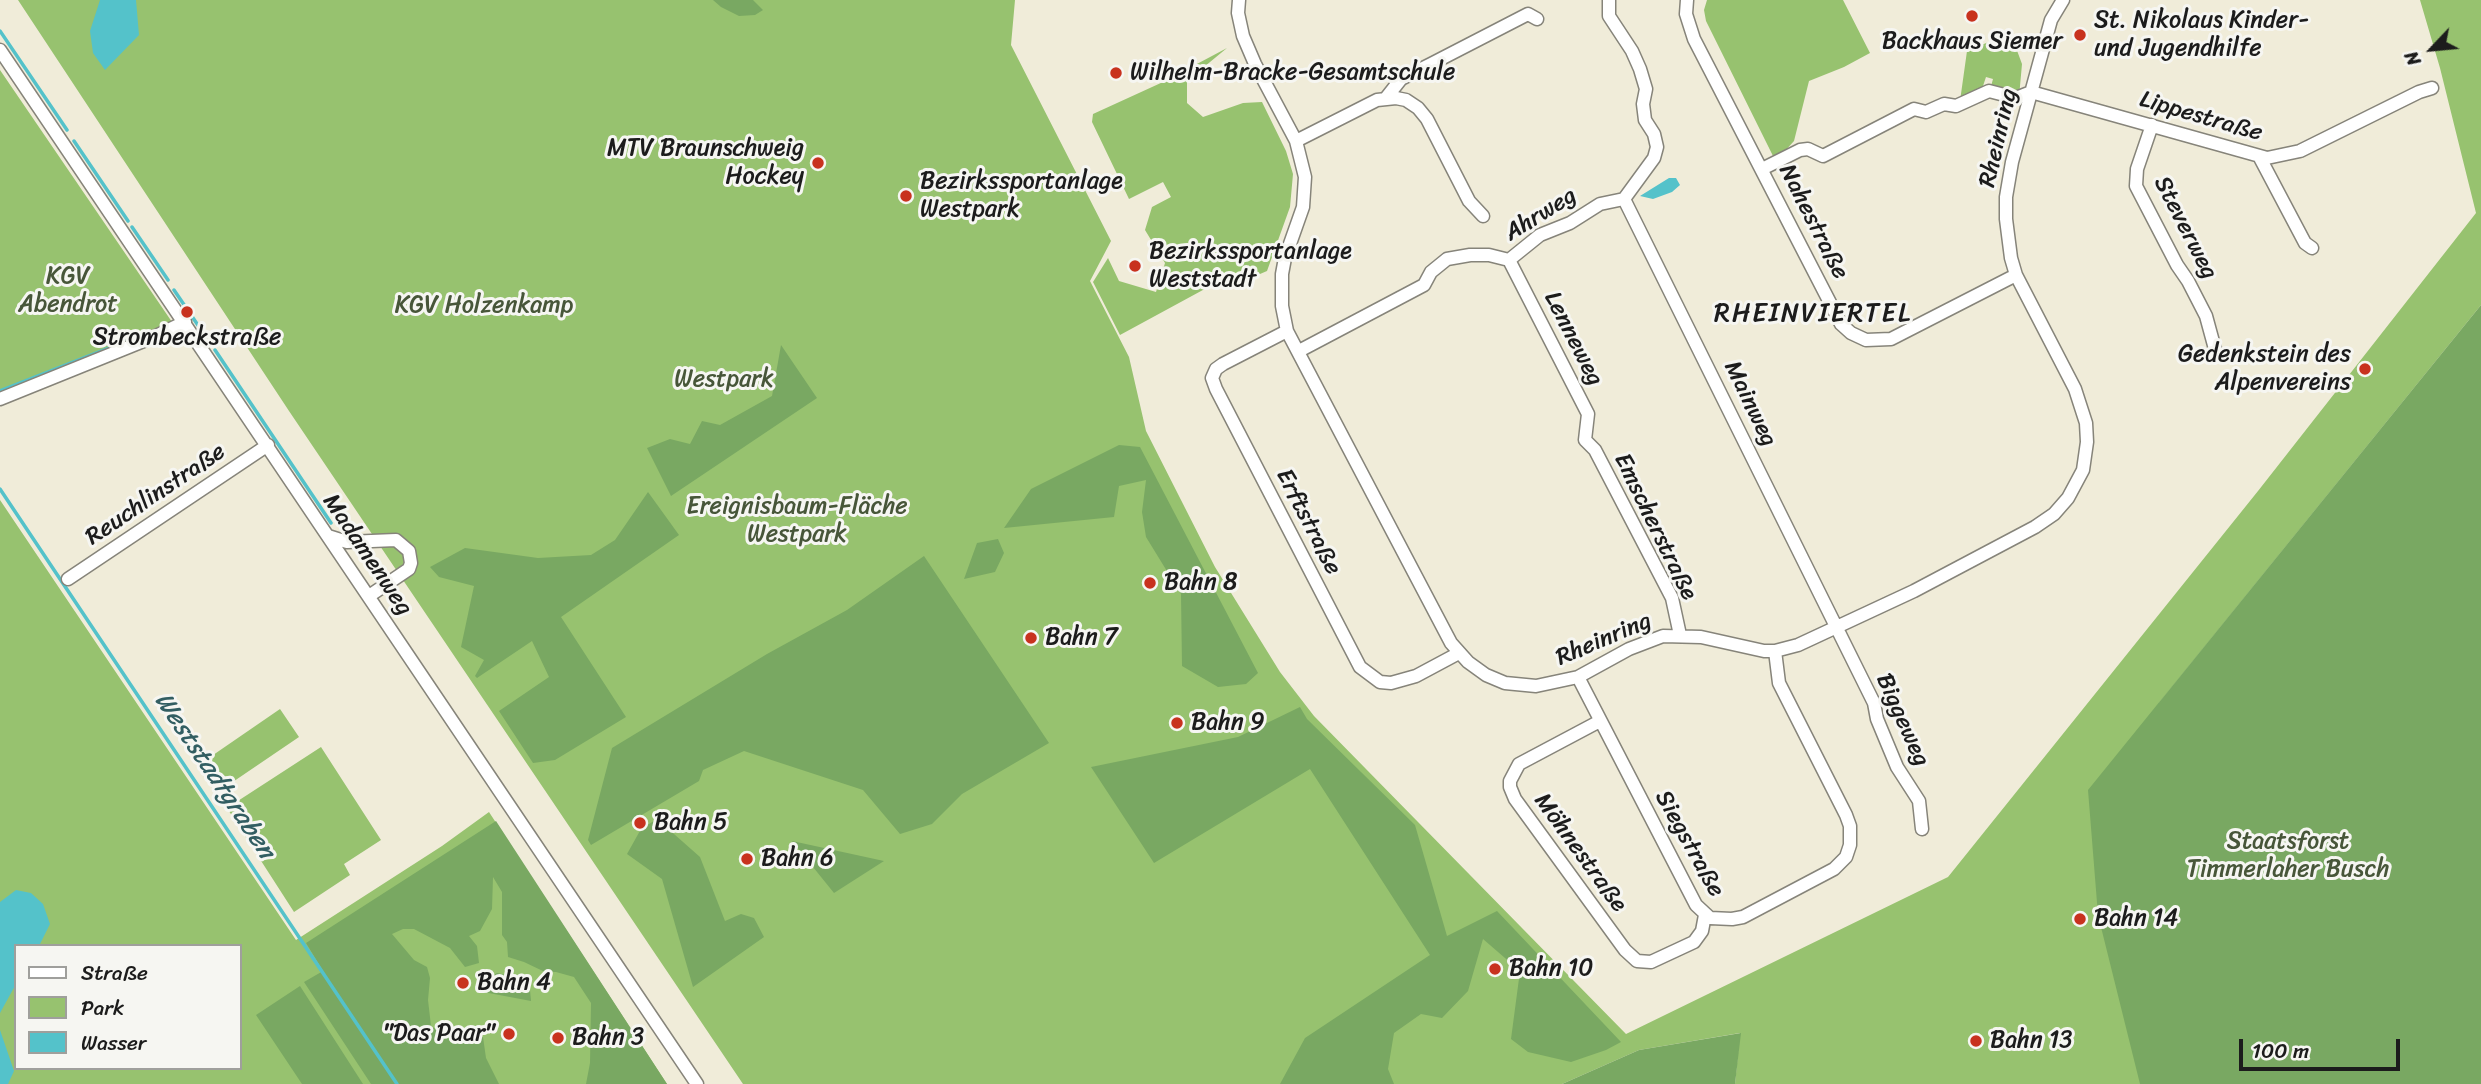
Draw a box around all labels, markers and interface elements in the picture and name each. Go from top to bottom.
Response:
place label: St. Nikolaus Kinder- und Jugendhilfe [2094,7,2309,63]
marker: Backhaus Siemer [1964,8,1980,24]
north arrow [2397,14,2467,84]
marker: St. Nikolaus Kinder- und Jugendhilfe [2072,27,2088,43]
place label: Backhaus Siemer [1882,28,2062,56]
text: N [2395,45,2430,72]
place label: Wilhelm-Bracke-Gesamtschule [1130,59,1455,87]
marker: Wilhelm-Bracke-Gesamtschule [1108,65,1124,81]
street label: Rheinring [1974,86,2024,190]
street label: Lippestraße [2136,86,2266,148]
place label: MTV Braunschweig Hockey [607,135,804,191]
marker: MTV Braunschweig Hockey [810,155,826,171]
street label: Nahestraße [1772,160,1854,284]
place label: Bezirkssportanlage Westpark [920,168,1123,224]
street label: Steverweg [2147,172,2223,284]
street label: Ahrweg [1500,182,1582,248]
marker: Bezirkssportanlage Westpark [898,188,914,204]
place label: Bezirkssportanlage Weststadt [1149,238,1352,294]
marker: Bezirkssportanlage Weststadt [1127,258,1143,274]
park label: KGV Abendrot [18,263,118,319]
street label: Lenneweg [1537,287,1609,391]
park label: KGV Holzenkamp [395,292,573,320]
district label: RHEINVIERTEL [1719,298,1907,330]
marker: Strombeckstraße [179,304,195,320]
place label: Strombeckstraße [93,324,281,352]
place label: Gedenkstein des Alpenvereins [2178,341,2351,397]
street label: Mainweg [1717,357,1783,451]
marker: Gedenkstein des Alpenvereins [2357,361,2373,377]
park label: Westpark [674,366,774,394]
street label: Reuchlinstraße [81,438,231,552]
street label: Emscherstraße [1607,449,1703,605]
street label: Erftstraße [1269,464,1347,580]
street label: Madamenweg [316,489,418,621]
park label: Ereignisbaum-Fläche Westpark [686,493,908,549]
place label: Bahn 8 [1164,569,1237,597]
marker: Bahn 8 [1142,575,1158,591]
street label: Rheinring [1552,607,1656,673]
place label: Bahn 7 [1045,624,1118,652]
marker: Bahn 7 [1023,630,1039,646]
street label: Biggeweg [1869,669,1935,771]
water label: Weststadtgraben [147,687,281,865]
place label: Bahn 9 [1191,709,1265,737]
marker: Bahn 9 [1169,715,1185,731]
street label: Siegstraße [1648,786,1730,902]
street label: Möhnestraße [1527,788,1633,918]
place label: Bahn 5 [654,809,728,837]
marker: Bahn 5 [632,815,648,831]
park label: Staatsforst Timmerlaher Busch [2187,828,2389,884]
place label: Bahn 6 [761,845,834,873]
marker: Bahn 6 [739,851,755,867]
place label: Bahn 14 [2094,905,2178,933]
marker: Bahn 14 [2072,911,2088,927]
legend [14,944,242,1070]
text: Straße [81,954,148,992]
place label: Bahn 10 [1509,955,1593,983]
marker: Bahn 10 [1487,961,1503,977]
place label: Bahn 4 [477,969,551,997]
marker: Bahn 4 [455,975,471,991]
text: Park [81,989,124,1027]
place label: "Das Paar" [383,1020,495,1048]
text: Wasser [81,1024,146,1062]
place label: Bahn 3 [572,1024,644,1052]
scale bar [2243,1024,2404,1068]
marker: "Das Paar" [501,1026,517,1042]
place label: Bahn 13 [1990,1027,2072,1055]
marker: Bahn 3 [550,1030,566,1046]
text: 100 m [2252,1032,2309,1070]
marker: Bahn 13 [1968,1033,1984,1049]

